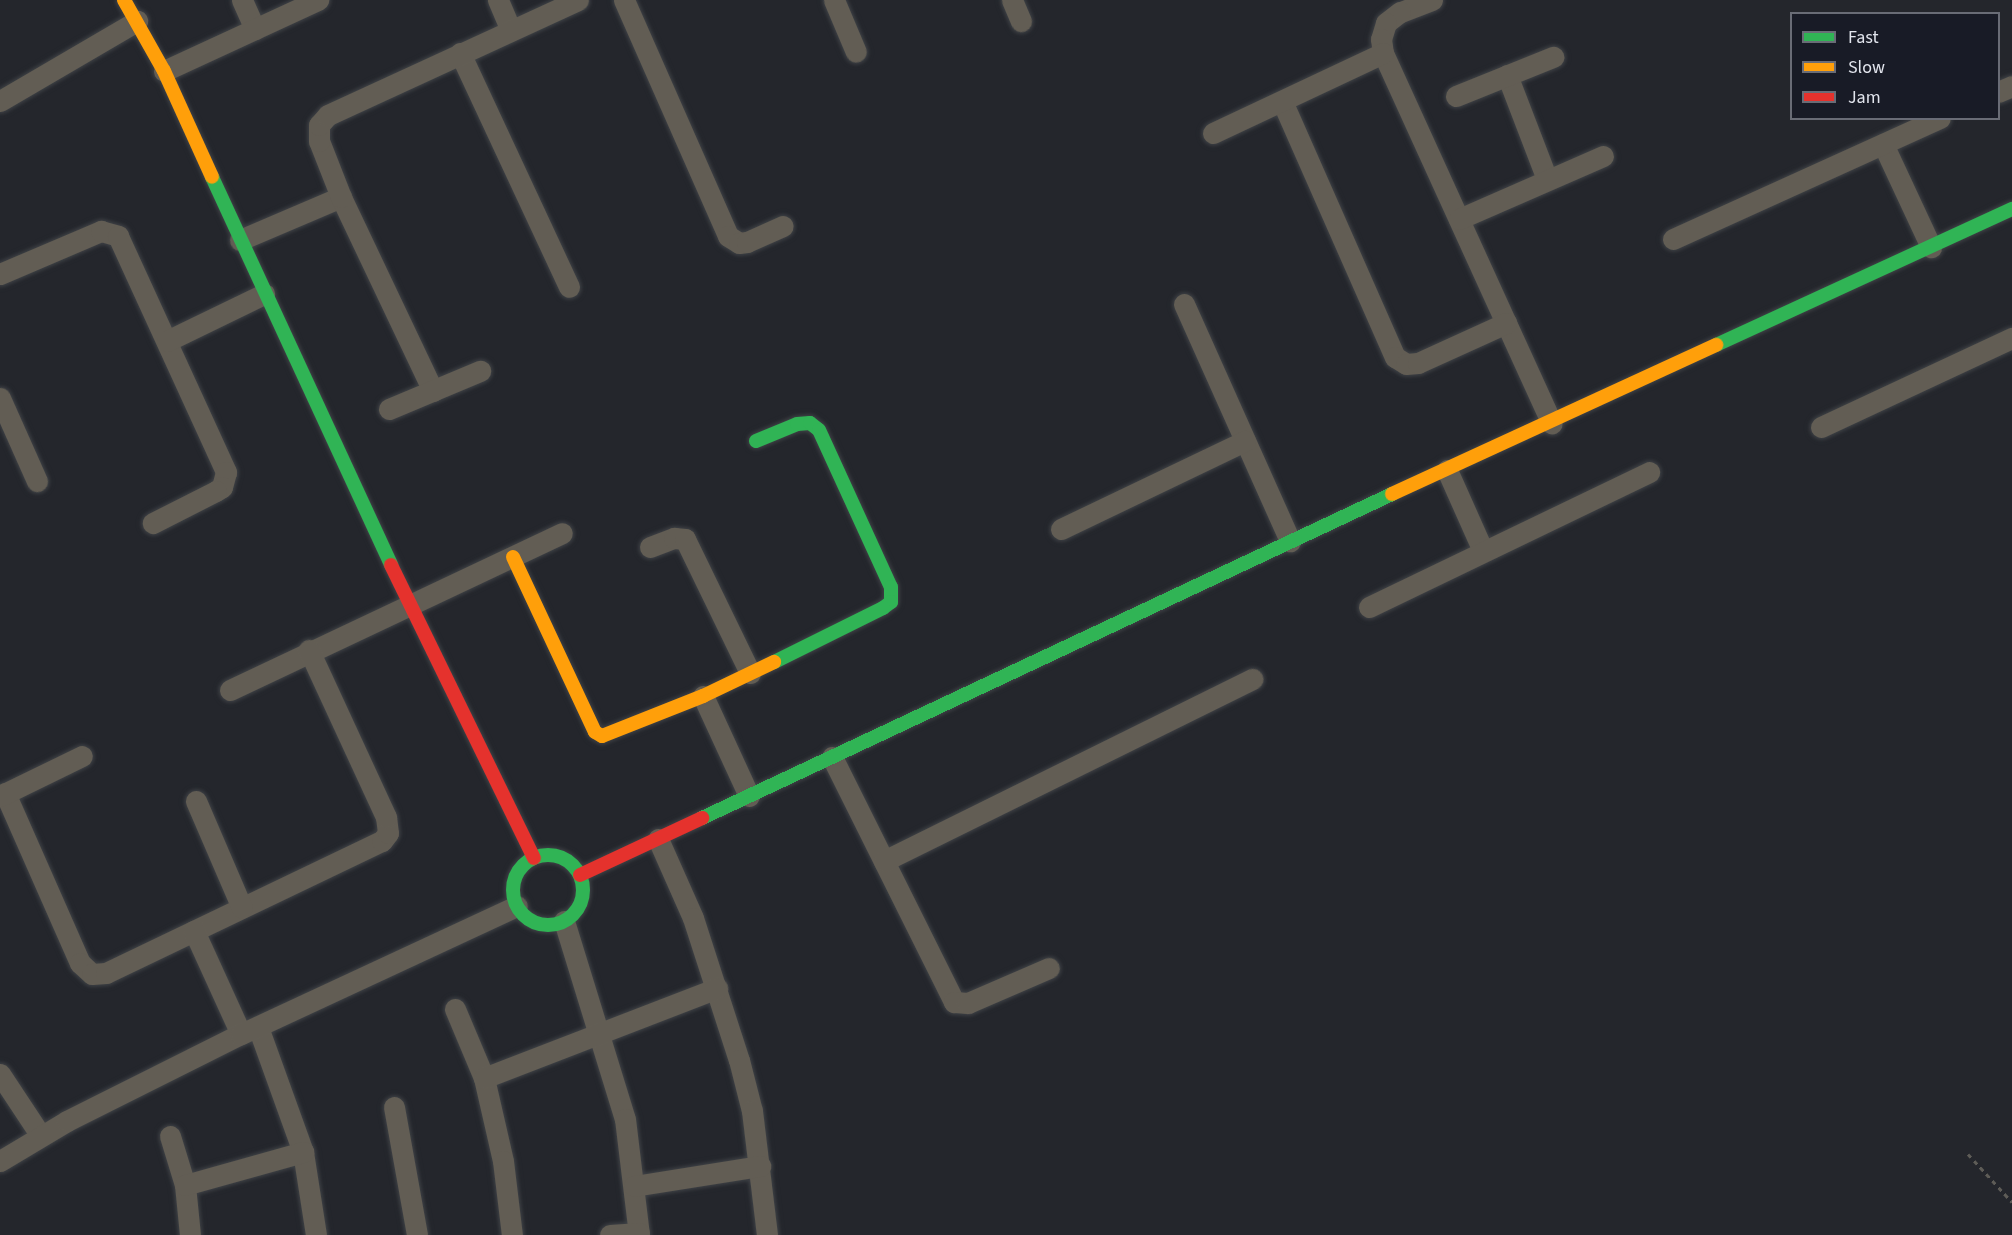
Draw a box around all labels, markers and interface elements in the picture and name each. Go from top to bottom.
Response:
legend [1790,12,2000,120]
text: Fast [1848,25,1879,50]
text: Slow [1848,55,1885,80]
text: Jam [1848,85,1881,110]

